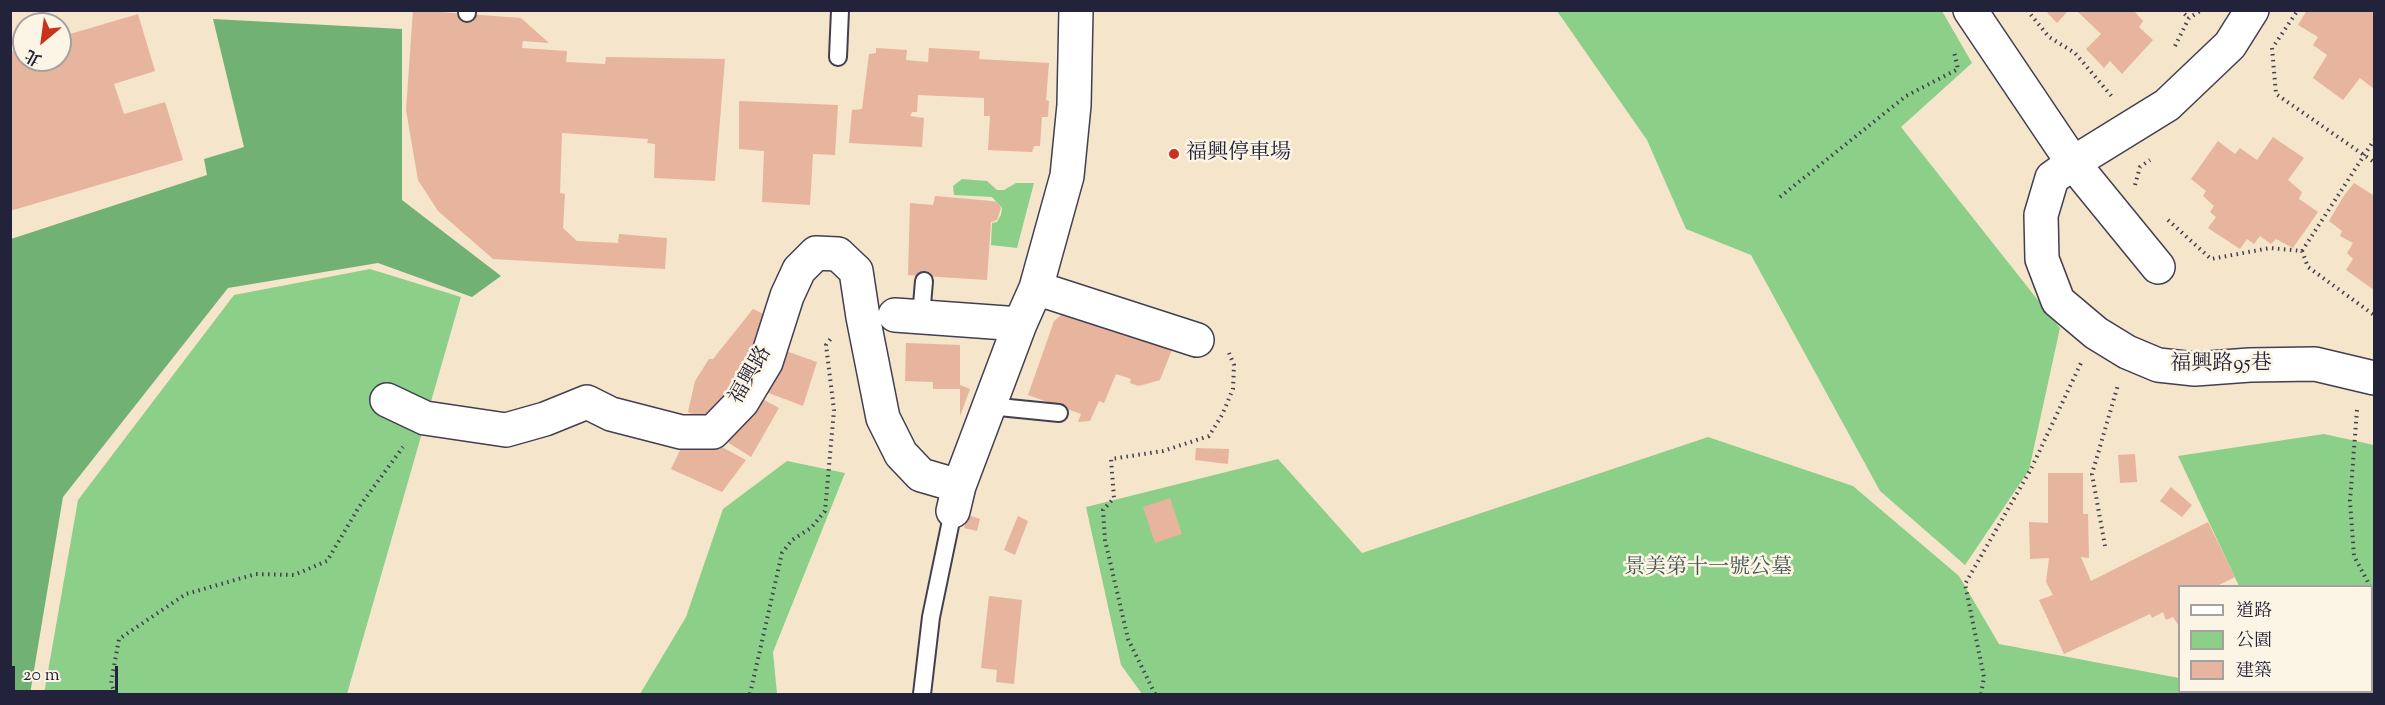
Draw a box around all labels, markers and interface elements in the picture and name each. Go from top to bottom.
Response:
north arrow [12,12,72,72]
text: 北 [21,42,47,70]
place label: 福興停車場 [1186,141,1291,167]
marker: 福興停車場 [1167,147,1181,161]
street label: 福興路 [725,342,779,410]
street label: 福興路95巷 [2170,352,2272,378]
park label: 景美第十一號公墓 [1624,556,1792,582]
legend [2178,585,2373,693]
text: 道路 [2236,599,2272,625]
text: 公園 [2236,629,2272,655]
scale bar [15,654,122,692]
text: 建築 [2236,659,2272,685]
text: 20 m [23,663,60,689]

